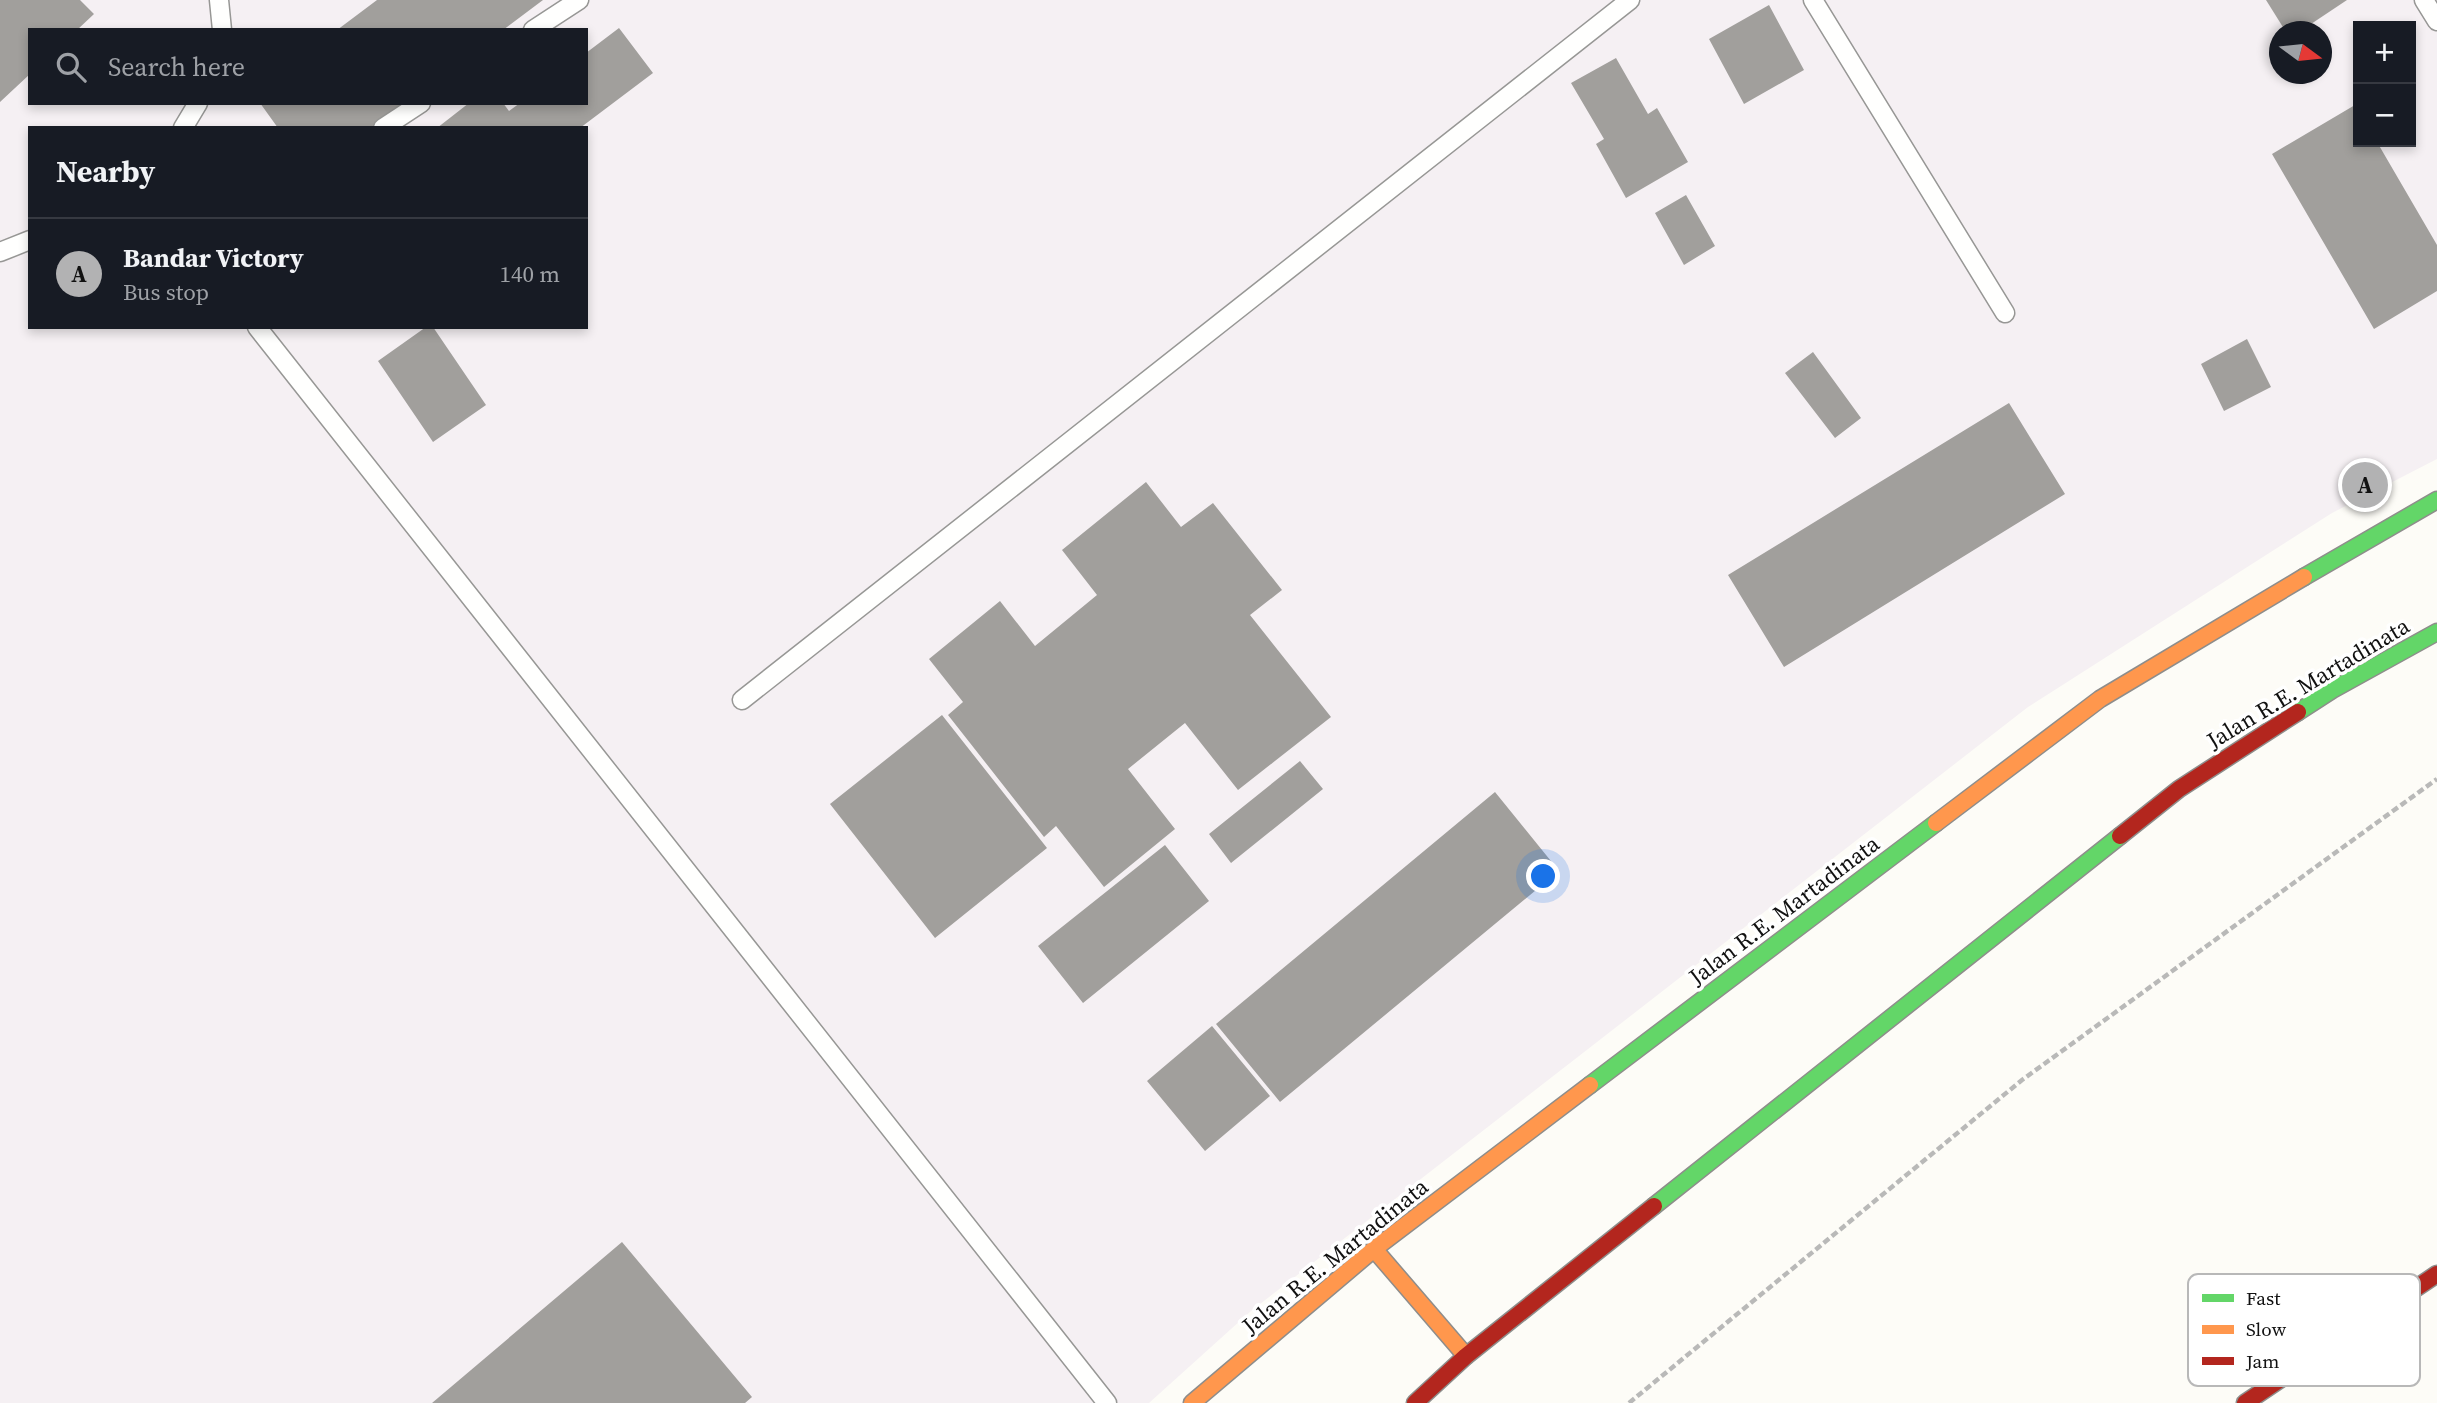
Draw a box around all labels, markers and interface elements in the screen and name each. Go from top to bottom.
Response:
north arrow [2269,21,2332,84]
map controls [2353,21,2416,147]
button: + [2353,21,2416,84]
search box [28,28,588,105]
icon: search [52,48,90,86]
text: Search here [108,49,245,85]
button: − [2353,84,2416,147]
text: Nearby [56,151,155,192]
text: Bandar Victory [123,240,304,276]
text: A [71,258,87,290]
text: 140 m [499,258,560,290]
text: Bus stop [123,276,209,308]
pin: A [2342,459,2388,511]
street label: Jalan R.E. Martadinata [2200,610,2416,757]
street label: Jalan R.E. Martadinata [1681,827,1886,993]
your location [1526,859,1560,893]
street label: Jalan R.E. Martadinata [1234,1171,1435,1342]
legend [2188,1274,2420,1386]
text: Fast [2246,1285,2281,1311]
text: Slow [2246,1316,2287,1342]
text: Jam [2245,1348,2279,1374]

